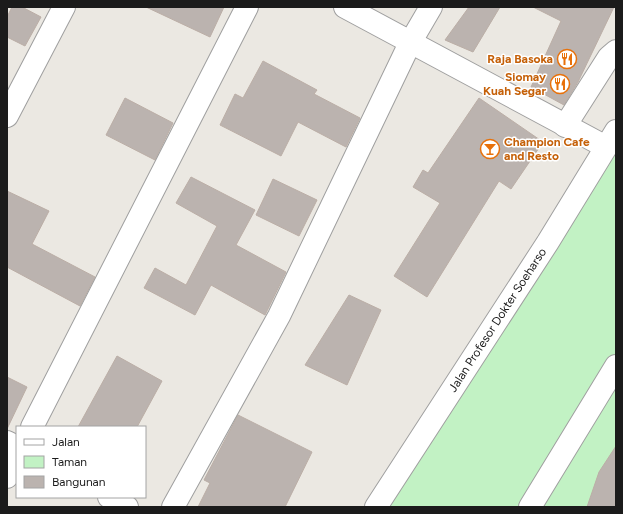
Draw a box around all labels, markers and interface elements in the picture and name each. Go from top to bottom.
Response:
restaurant icon: Raja Basoka [556,48,578,70]
place label: Raja Basoka [487,52,553,66]
place label: Siomay Kuah Segar [483,70,546,98]
restaurant icon: Siomay Kuah Segar [549,73,571,95]
place label: Champion Cafe and Resto [504,135,590,163]
bar icon: Champion Cafe and Resto [479,138,501,160]
street label: Jalan Profesor Dokter Soeharso [446,245,549,395]
legend [16,426,146,498]
text: Jalan [52,435,80,449]
text: Taman [52,455,87,469]
text: Bangunan [52,475,106,489]

